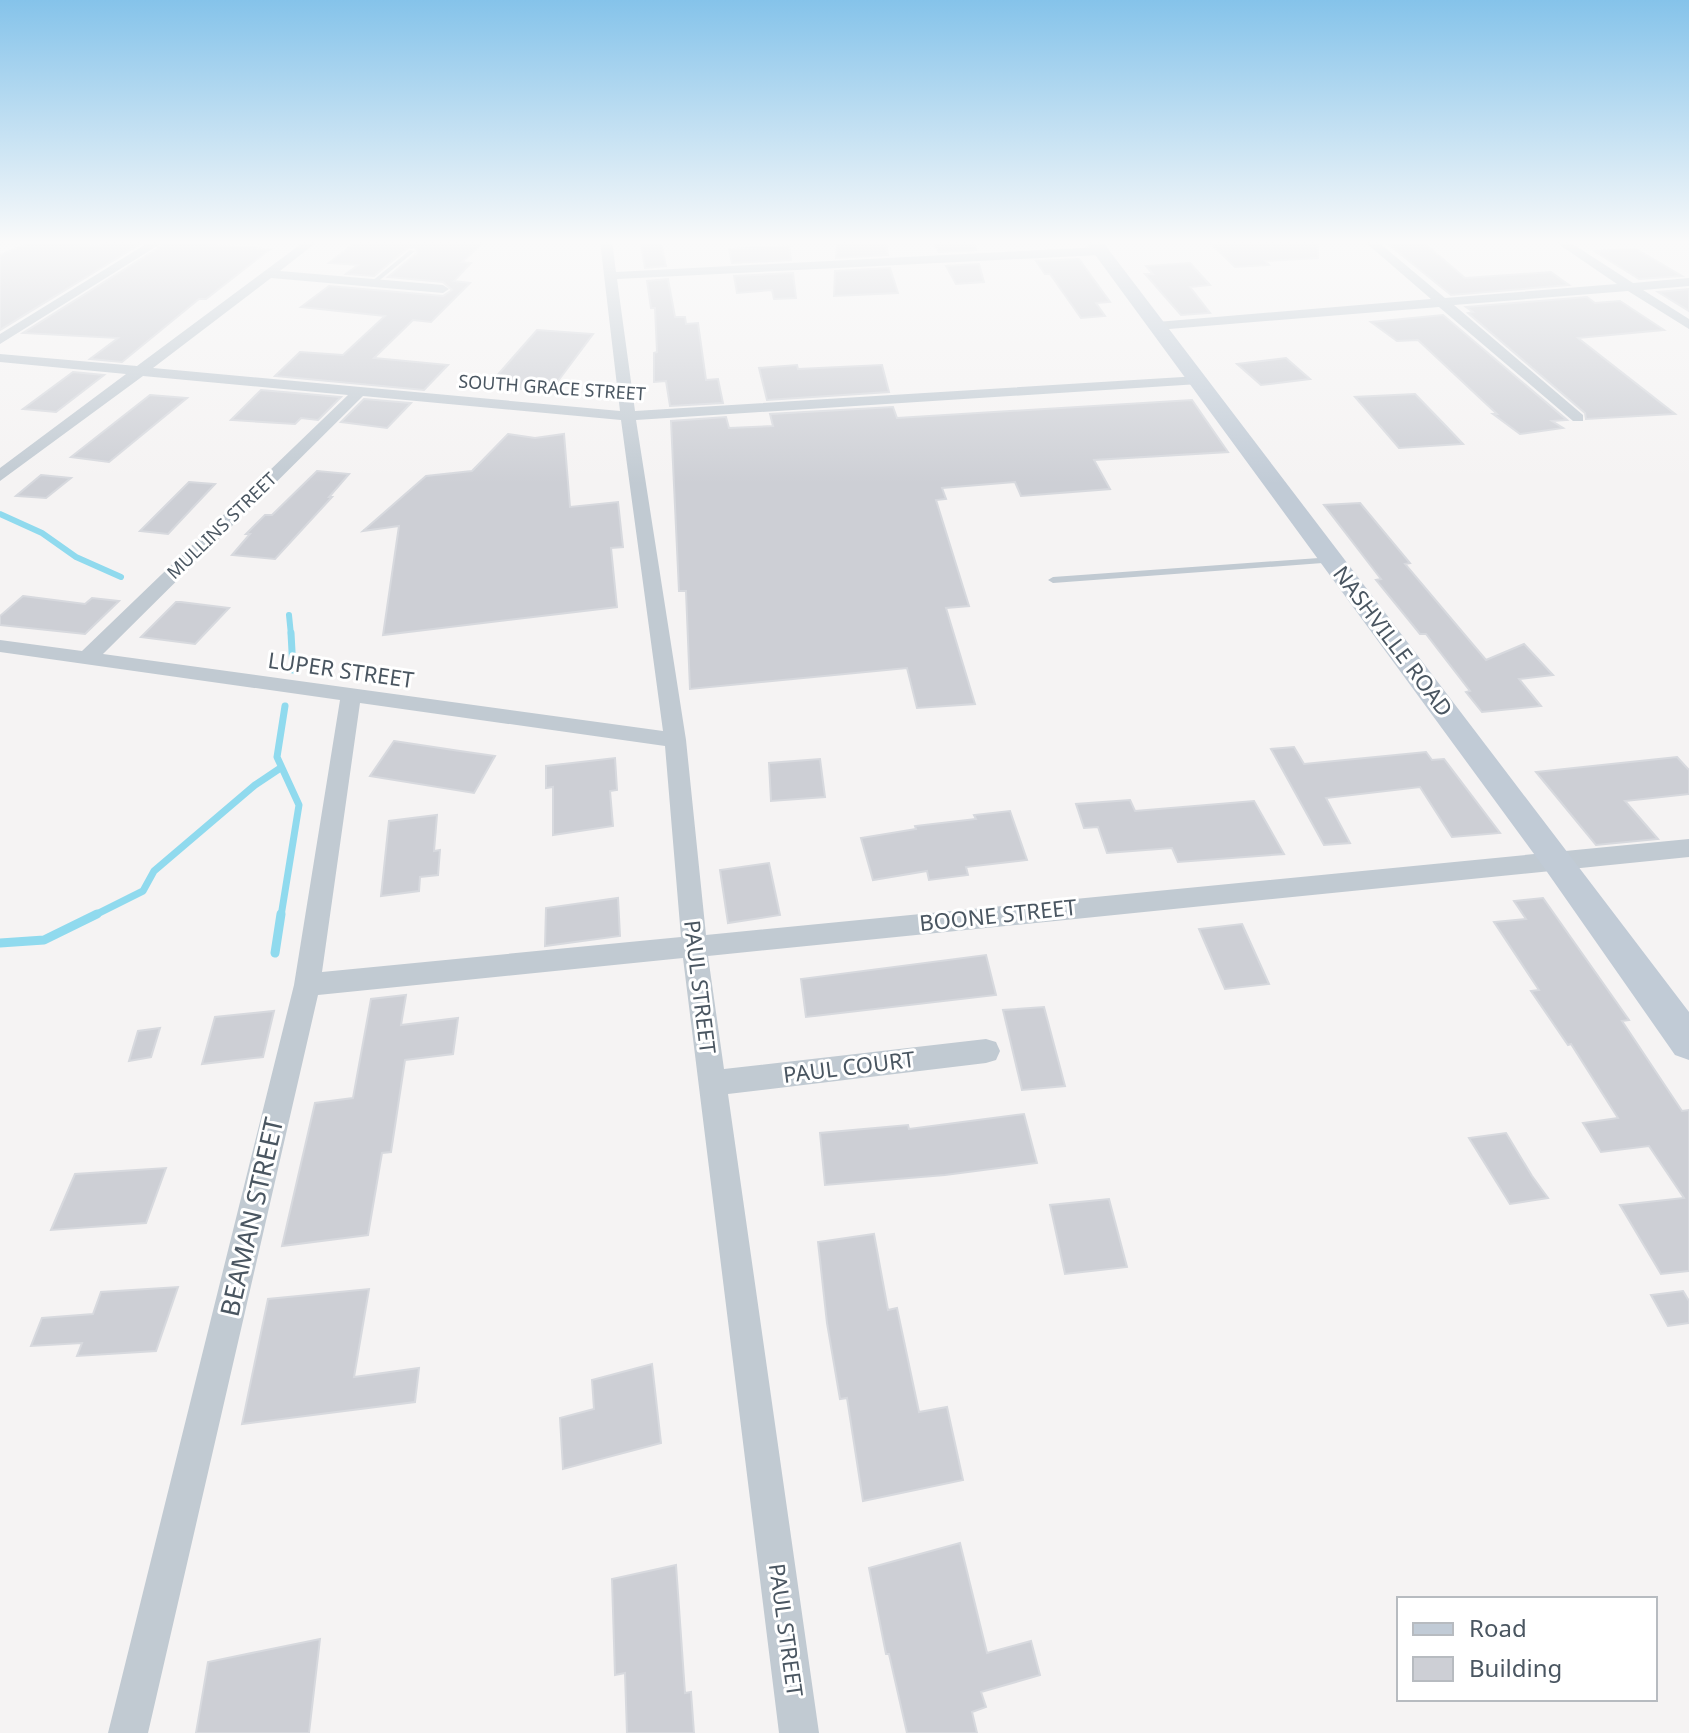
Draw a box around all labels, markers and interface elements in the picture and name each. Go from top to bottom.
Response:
street label: SOUTH GRACE STREET [458,368,647,406]
street label: MULLINS STREET [161,467,281,584]
street label: NASHVILLE ROAD [1327,559,1460,722]
street label: LUPER STREET [266,644,416,694]
street label: BOONE STREET [918,891,1078,937]
street label: PAUL STREET [678,918,724,1055]
street label: PAUL COURT [781,1043,916,1089]
street label: BEAMAN STREET [211,1113,292,1320]
street label: PAUL STREET [763,1561,811,1698]
legend [1397,1597,1657,1701]
text: Road [1469,1611,1527,1644]
text: Building [1469,1651,1562,1684]

